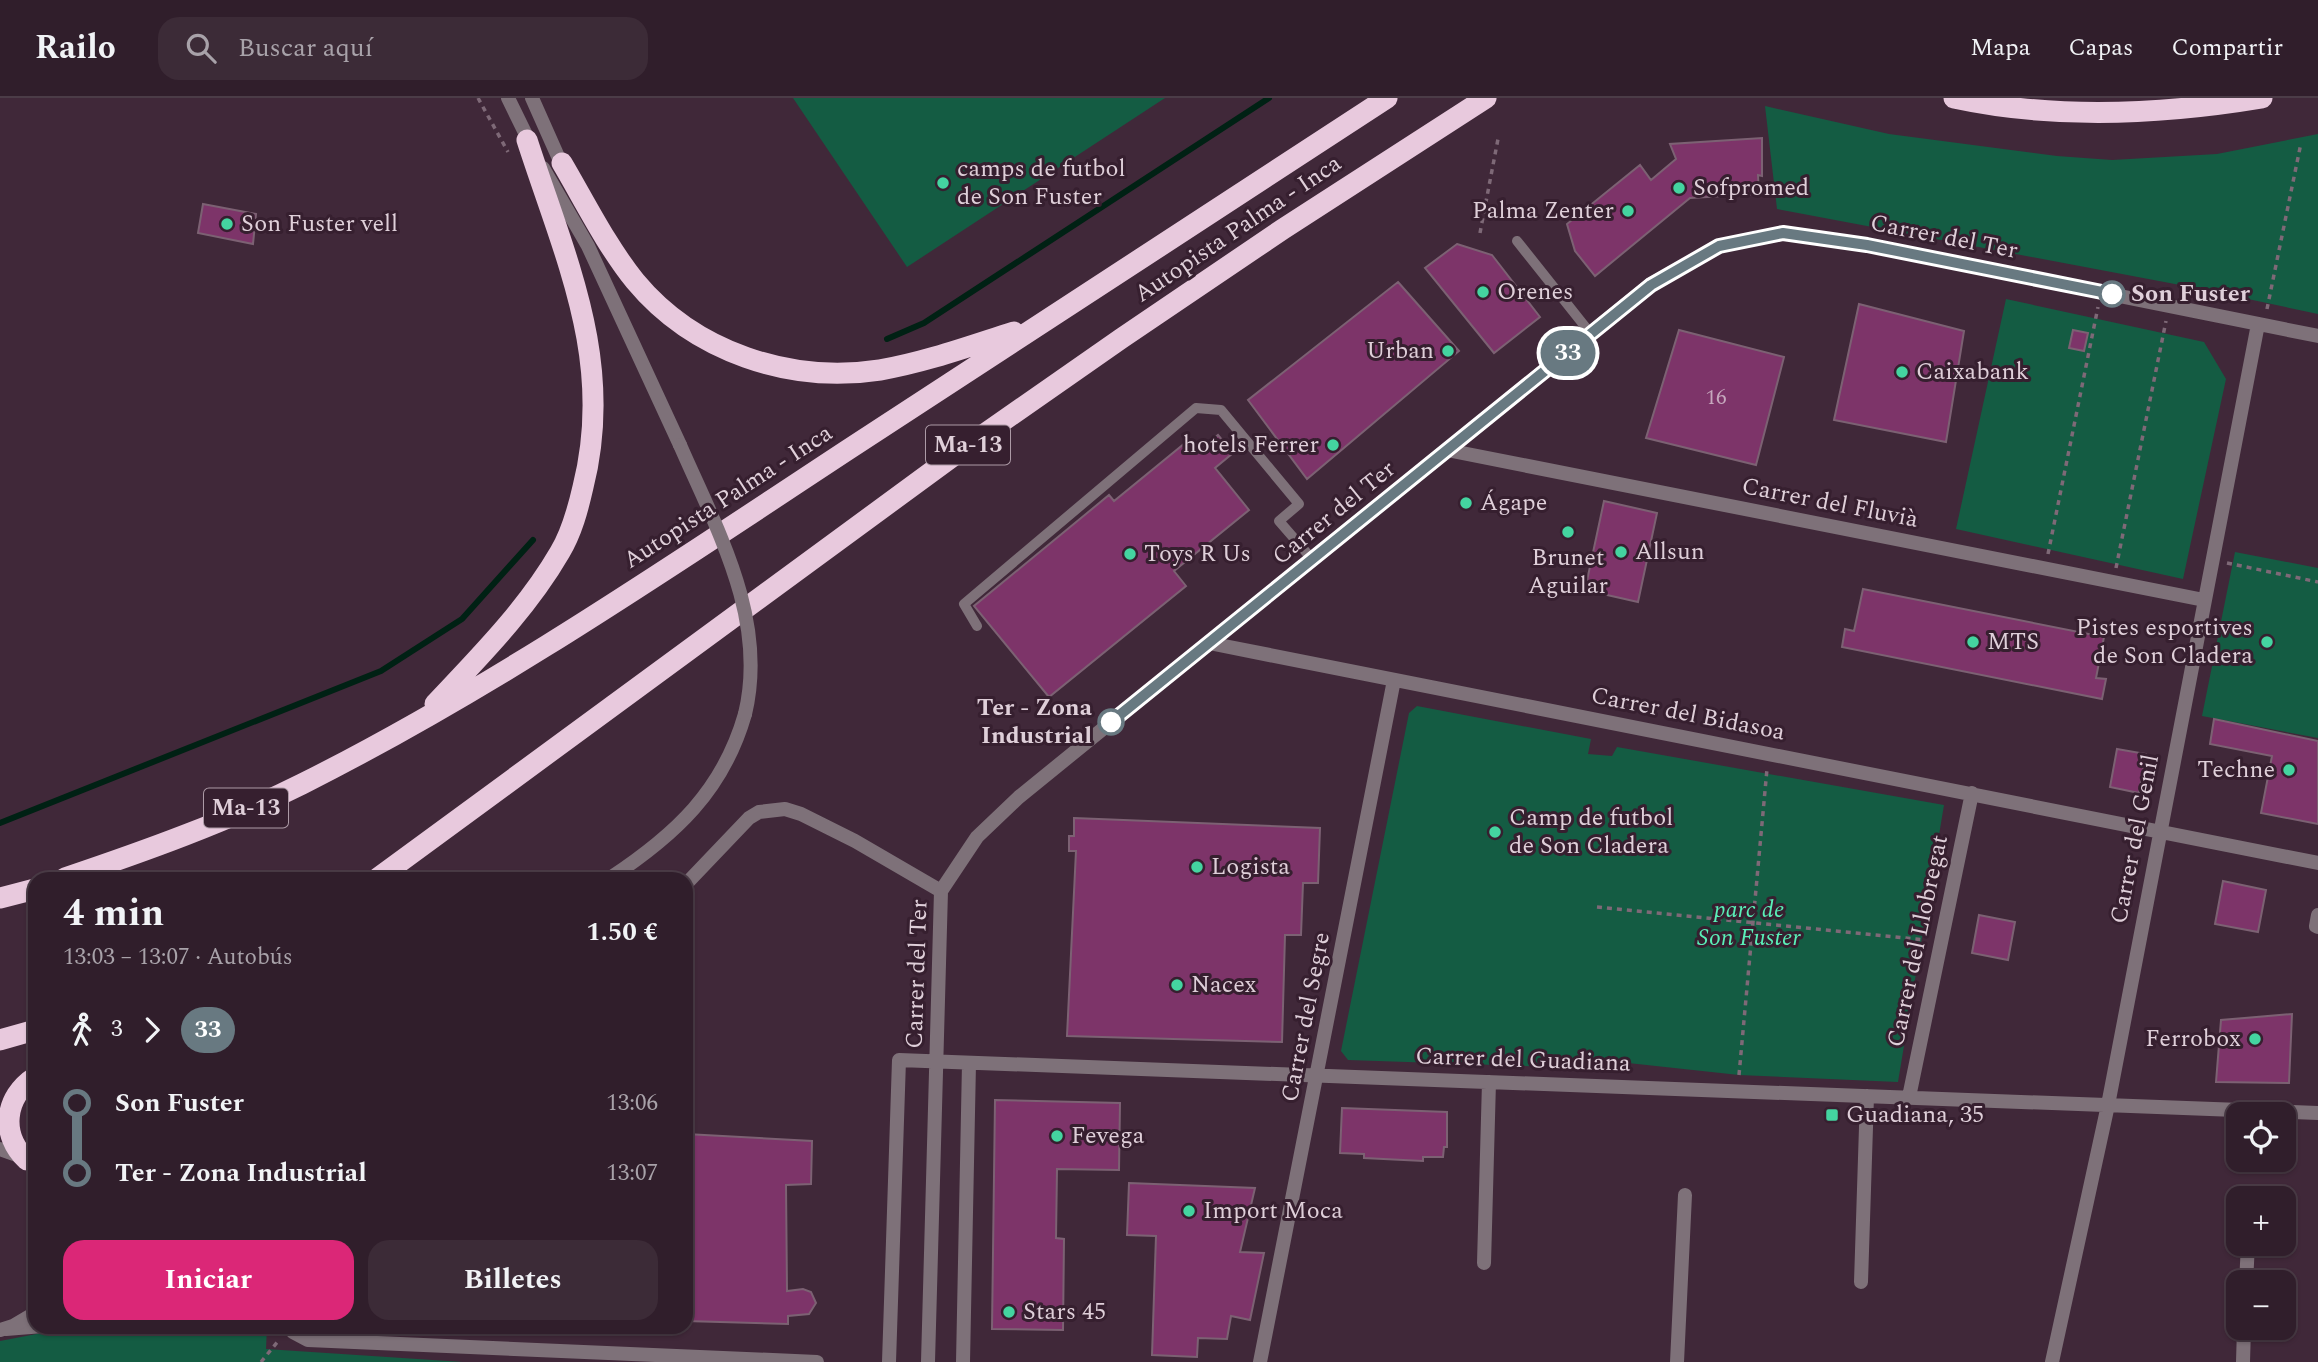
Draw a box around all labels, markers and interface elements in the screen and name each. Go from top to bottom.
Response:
search box [158,17,648,80]
text: Railo [35,23,116,73]
text: Buscar aquí [238,28,373,68]
icon: search [182,29,220,67]
text: Mapa [1970,30,2030,66]
text: Capas [2068,30,2133,66]
text: Compartir [2171,30,2283,66]
street label: Autopista Palma - Inca [1127,146,1349,312]
place label: camps de futbol de Son Fuster [957,151,1126,215]
place label: Sofpromed [1693,170,1809,206]
marker: camps de futbol de Son Fuster [935,175,951,191]
marker: Sofpromed [1671,180,1687,196]
place label: Palma Zenter [1472,193,1614,229]
marker: Palma Zenter [1620,203,1636,219]
street label: Carrer del Ter [1867,205,2021,269]
place label: Son Fuster vell [241,206,398,242]
marker: Son Fuster vell [219,216,235,232]
place label: Orenes [1497,274,1573,310]
place label: Son Fuster [2131,276,2251,312]
marker: Son Fuster [2099,281,2125,307]
marker: Orenes [1475,284,1491,300]
line badge: 33 [1536,330,1600,376]
place label: Urban [1366,333,1434,369]
text: 33 [1555,335,1581,371]
marker: Urban [1440,343,1456,359]
place label: Caixabank [1916,354,2029,390]
marker: Caixabank [1894,364,1910,380]
house number: 16 [1706,382,1727,414]
street label: Autopista Palma - Inca [616,416,840,578]
road number: Ma-13 [926,426,1010,464]
place label: hotels Ferrer [1183,427,1319,463]
marker: hotels Ferrer [1325,437,1341,453]
street label: Carrer del Ter [1265,452,1403,574]
street label: Carrer del Fluvià [1739,468,1922,538]
place label: Ágape [1480,485,1547,521]
marker: Ágape [1458,495,1474,511]
marker: Brunet Aguilar [1560,524,1576,540]
place label: Allsun [1635,534,1705,570]
place label: Toys R Us [1144,536,1251,572]
place label: Brunet Aguilar [1528,540,1608,604]
marker: Allsun [1613,544,1629,560]
marker: Toys R Us [1122,546,1138,562]
place label: Pistes esportives de Son Cladera [2076,610,2253,674]
place label: MTS [1987,624,2039,660]
marker: MTS [1965,634,1981,650]
marker: Pistes esportives de Son Cladera [2259,634,2275,650]
street label: Carrer del Bidasoa [1588,678,1788,751]
place label: Ter - Zona Industrial [977,690,1093,754]
marker: Ter - Zona Industrial [1098,709,1124,735]
street label: Carrer del Genil [2101,751,2169,927]
place label: Techne [2197,752,2275,788]
marker: Techne [2281,762,2297,778]
road number: Ma-13 [204,788,288,828]
place label: Camp de futbol de Son Cladera [1509,800,1673,864]
marker: Camp de futbol de Son Cladera [1487,824,1503,840]
street label: Carrer del Llobregat [1878,832,1958,1050]
place label: Logista [1211,849,1290,885]
marker: Logista [1189,859,1205,875]
text: 4 min [63,885,164,943]
park label: parc de Son Fuster [1697,892,1801,956]
street label: Carrer del Ter [896,899,938,1049]
text: 1.50 € [586,912,658,952]
street label: Carrer del Segre [1272,929,1340,1105]
text: 13:03 – 13:07 · Autobús [63,940,293,975]
place label: Nacex [1191,967,1257,1003]
marker: Nacex [1169,977,1185,993]
icon: walk [63,1011,101,1049]
icon: forward [133,1011,171,1049]
text: 3 [111,1012,123,1047]
text: 33 [195,1012,221,1048]
place label: Ferrobox [2145,1021,2241,1057]
marker: Ferrobox [2247,1031,2263,1047]
street label: Carrer del Guadiana [1415,1038,1631,1082]
text: Son Fuster [115,1083,244,1123]
text: 13:06 [606,1086,658,1121]
place label: Guadiana, 35 [1846,1097,1984,1133]
map controls [2226,1102,2296,1340]
button: locate [2226,1102,2296,1172]
marker: Guadiana, 35 [1824,1107,1840,1123]
place label: Fevega [1071,1118,1145,1154]
marker: Fevega [1049,1128,1065,1144]
text: Ter - Zona Industrial [115,1153,367,1193]
text: 13:07 [606,1156,658,1191]
button: + [2226,1186,2296,1256]
place label: Import Moca [1203,1193,1343,1229]
marker: Import Moca [1181,1203,1197,1219]
button: Iniciar [63,1240,354,1320]
button: Billetes [368,1240,658,1320]
button: − [2226,1270,2296,1340]
place label: Stars 45 [1023,1294,1106,1330]
marker: Stars 45 [1001,1304,1017,1320]

